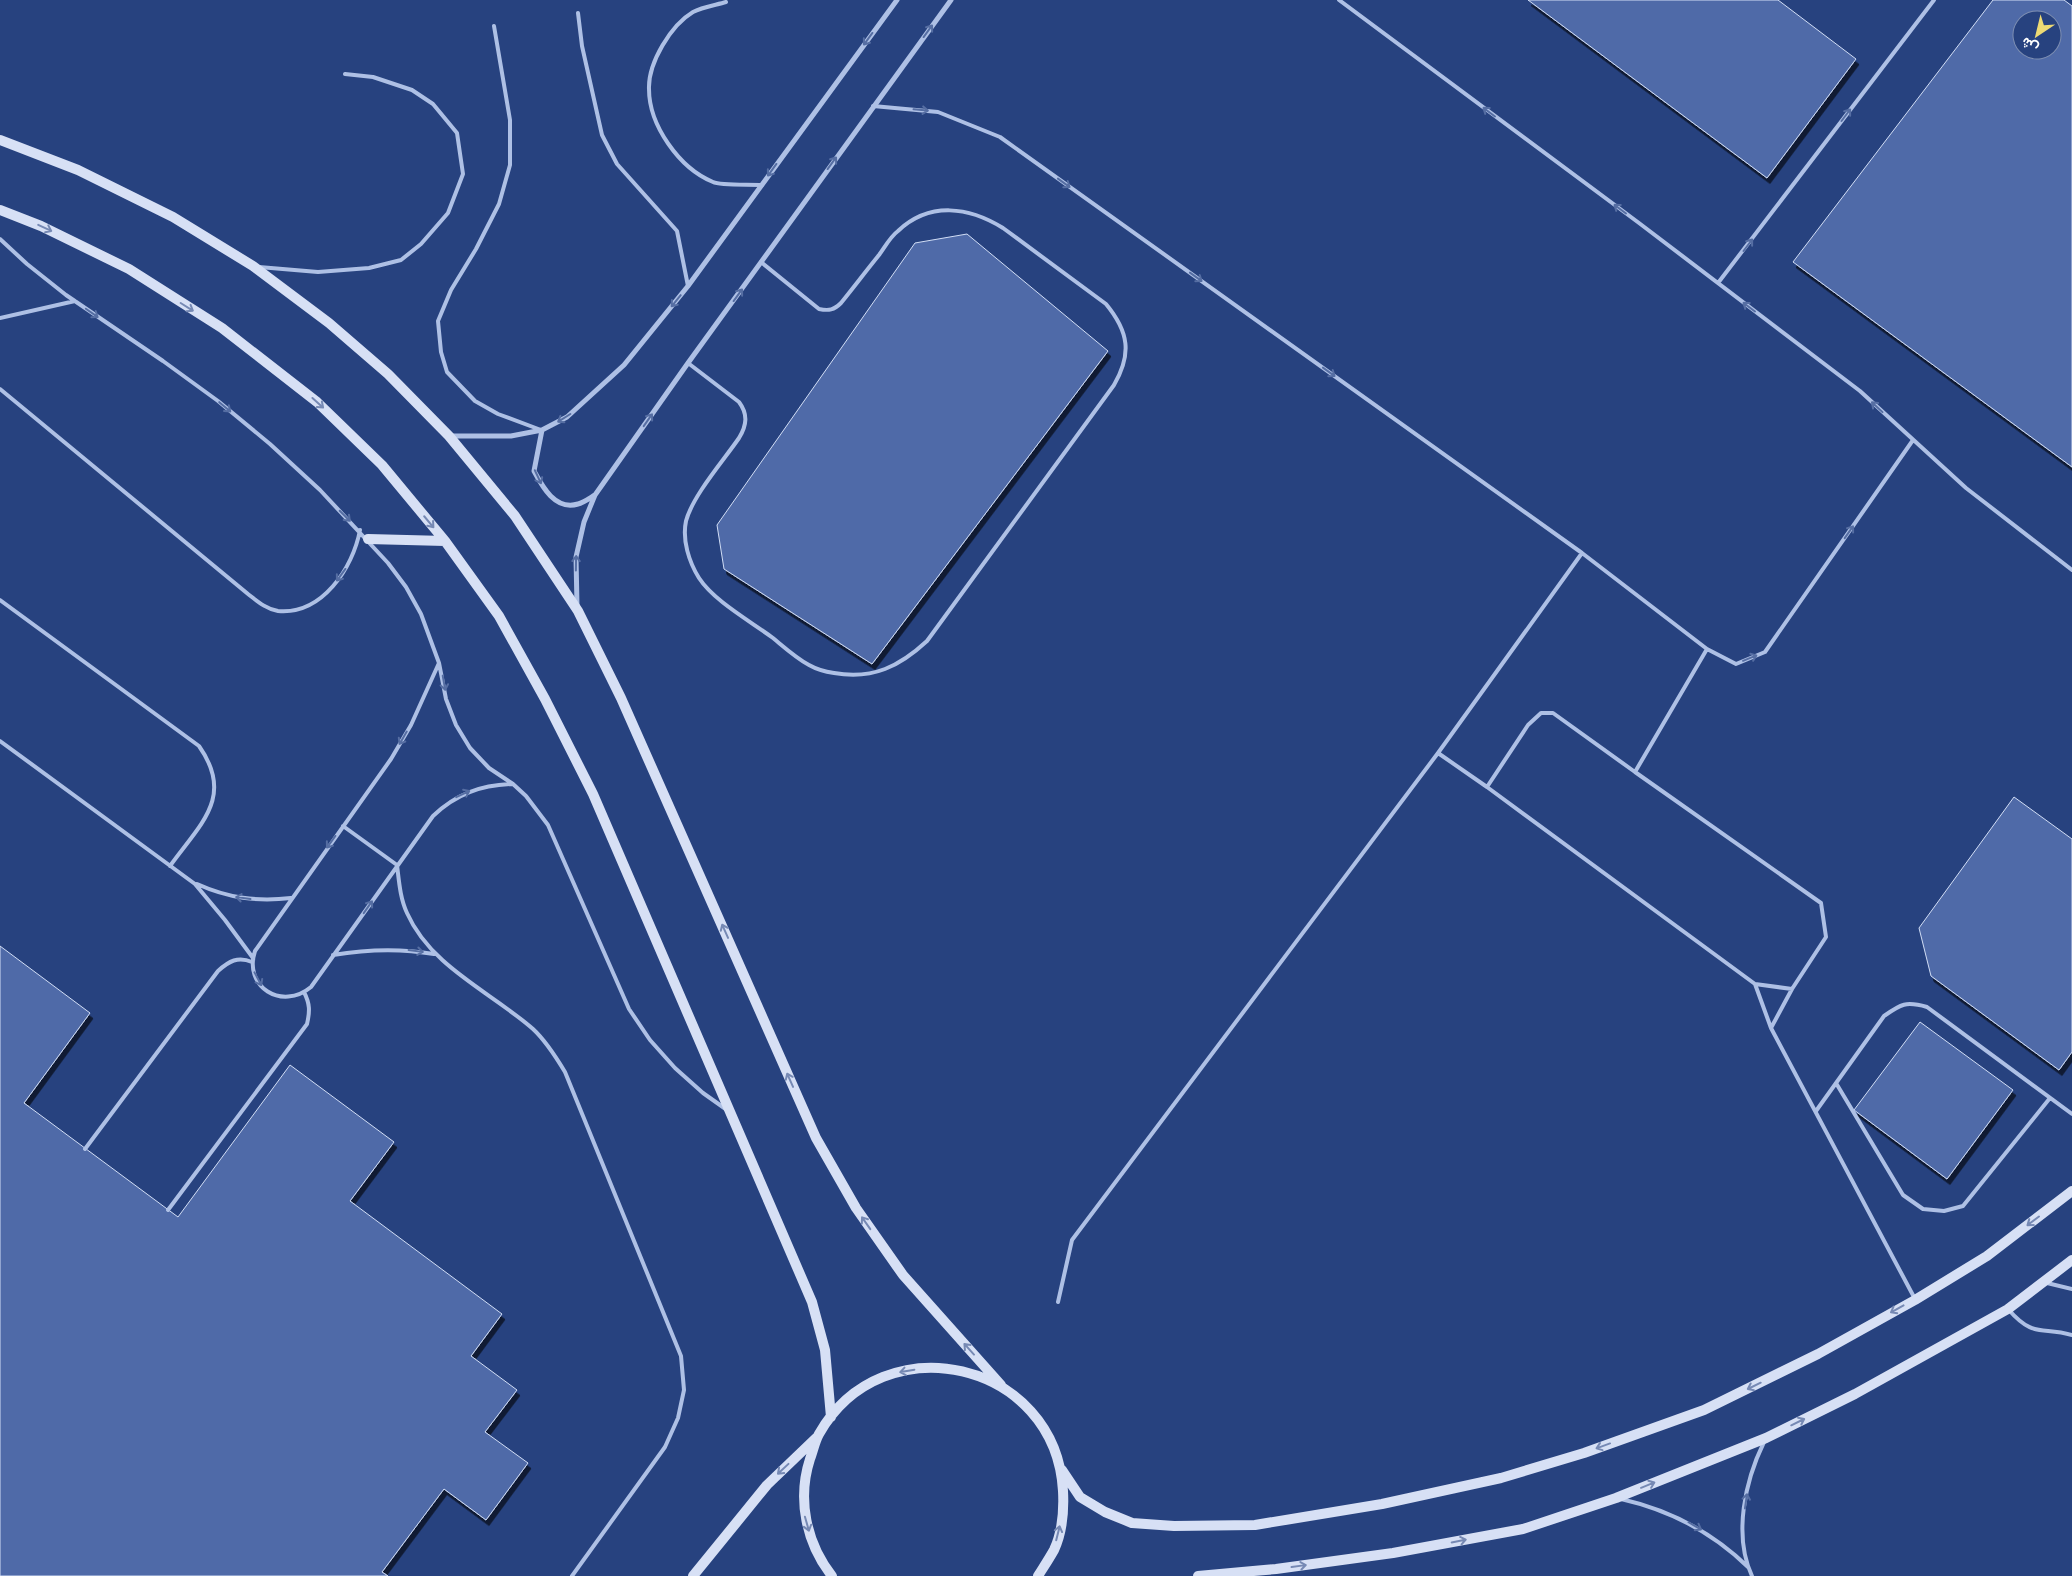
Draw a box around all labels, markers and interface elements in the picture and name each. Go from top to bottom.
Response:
north arrow [2012,10,2062,60]
one-way arrow [923,24,933,38]
one-way arrow [863,32,874,45]
text: ش [2018,33,2042,57]
one-way arrow [913,106,929,115]
one-way arrow [1483,106,1496,117]
one-way arrow [1841,108,1851,122]
one-way arrow [827,156,837,170]
one-way arrow [767,163,778,177]
one-way arrow [1057,178,1071,188]
one-way arrow [1614,203,1627,214]
one-way arrow [38,223,53,233]
one-way arrow [1742,239,1753,252]
one-way arrow [1189,272,1203,283]
one-way arrow [732,289,743,302]
one-way arrow [670,294,681,307]
one-way arrow [180,302,194,312]
one-way arrow [1742,302,1756,312]
one-way arrow [85,308,99,318]
one-way arrow [1322,367,1336,377]
one-way arrow [311,398,324,409]
one-way arrow [218,401,231,413]
one-way arrow [1871,401,1883,413]
one-way arrow [557,413,571,423]
one-way arrow [643,413,653,427]
one-way arrow [533,469,543,484]
one-way arrow [339,510,351,522]
one-way arrow [423,515,434,528]
one-way arrow [1844,525,1854,539]
one-way arrow [571,555,581,571]
one-way arrow [336,568,347,581]
one-way arrow [1742,653,1757,663]
one-way arrow [439,675,449,691]
one-way arrow [398,731,408,745]
one-way arrow [455,789,470,798]
one-way arrow [326,835,336,849]
one-way arrow [235,893,251,903]
one-way arrow [363,900,373,914]
one-way arrow [720,924,729,939]
one-way arrow [408,946,424,956]
one-way arrow [253,972,263,987]
one-way arrow [785,1073,795,1088]
one-way arrow [2027,1215,2040,1226]
one-way arrow [861,1216,871,1230]
one-way arrow [1891,1305,1905,1315]
one-way arrow [963,1342,975,1355]
one-way arrow [899,1366,915,1376]
one-way arrow [1747,1382,1762,1391]
one-way arrow [1790,1417,1805,1426]
one-way arrow [1596,1442,1612,1451]
one-way arrow [777,1463,790,1475]
one-way arrow [1640,1480,1655,1489]
one-way arrow [1741,1493,1751,1509]
one-way arrow [803,1516,812,1532]
one-way arrow [1687,1522,1701,1532]
one-way arrow [1054,1525,1064,1541]
one-way arrow [1451,1535,1467,1545]
one-way arrow [1290,1561,1306,1571]

